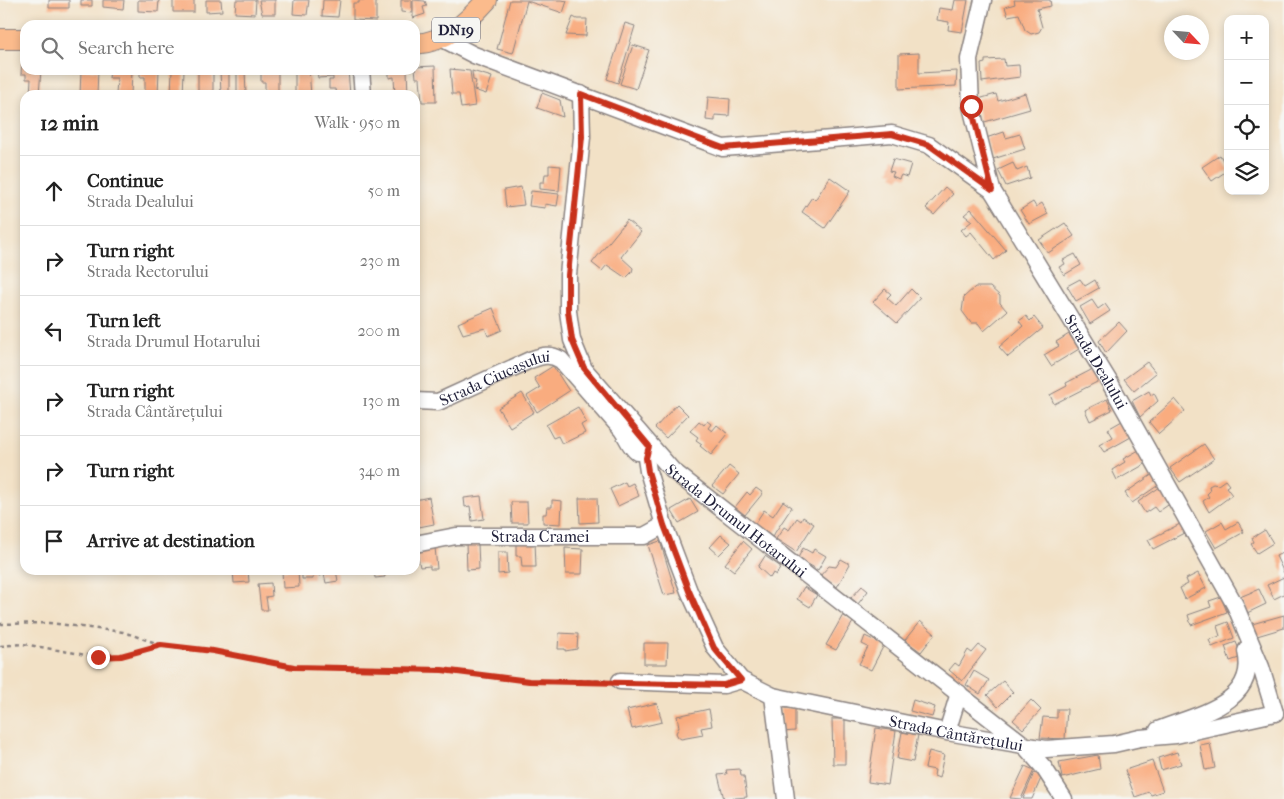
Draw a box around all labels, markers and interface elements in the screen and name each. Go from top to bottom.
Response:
north arrow [1164,15,1209,60]
map controls [1224,15,1269,195]
button: + [1224,15,1269,60]
road number: DN19 [432,18,480,42]
search box [20,20,420,75]
icon: search [38,34,66,62]
text: Search here [78,37,174,59]
button: − [1224,60,1269,105]
route start [960,95,983,118]
button: locate [1224,105,1269,150]
text: 12 min [40,111,99,135]
text: Walk · 950 m [314,113,400,132]
button: layers [1224,150,1269,195]
text: Continue [87,170,163,192]
icon: ahead [40,177,68,205]
text: 50 m [368,181,400,200]
text: Strada Dealului [87,192,194,211]
text: Turn right [87,240,174,262]
icon: right [40,247,68,275]
text: 230 m [360,251,400,270]
text: Strada Rectorului [87,262,209,281]
text: Turn left [87,310,161,332]
street label: Strada Dealului [1060,311,1132,412]
icon: left [40,317,68,345]
text: 200 m [357,321,400,340]
text: Strada Drumul Hotarului [87,332,261,351]
street label: Strada Ciucașului [436,347,550,410]
text: Turn right [87,380,174,402]
icon: right [40,387,68,415]
text: 130 m [362,391,400,410]
text: Strada Cântărețului [87,402,223,421]
icon: right [40,457,68,485]
text: Turn right [87,460,174,482]
street label: Strada Drumul Hotarului [661,460,811,582]
text: 340 m [358,461,400,480]
icon: arrive [40,527,68,555]
street label: Strada Cramei [491,527,590,546]
text: Arrive at destination [87,530,255,552]
route end [87,646,110,669]
street label: Strada Cântărețului [888,711,1025,755]

